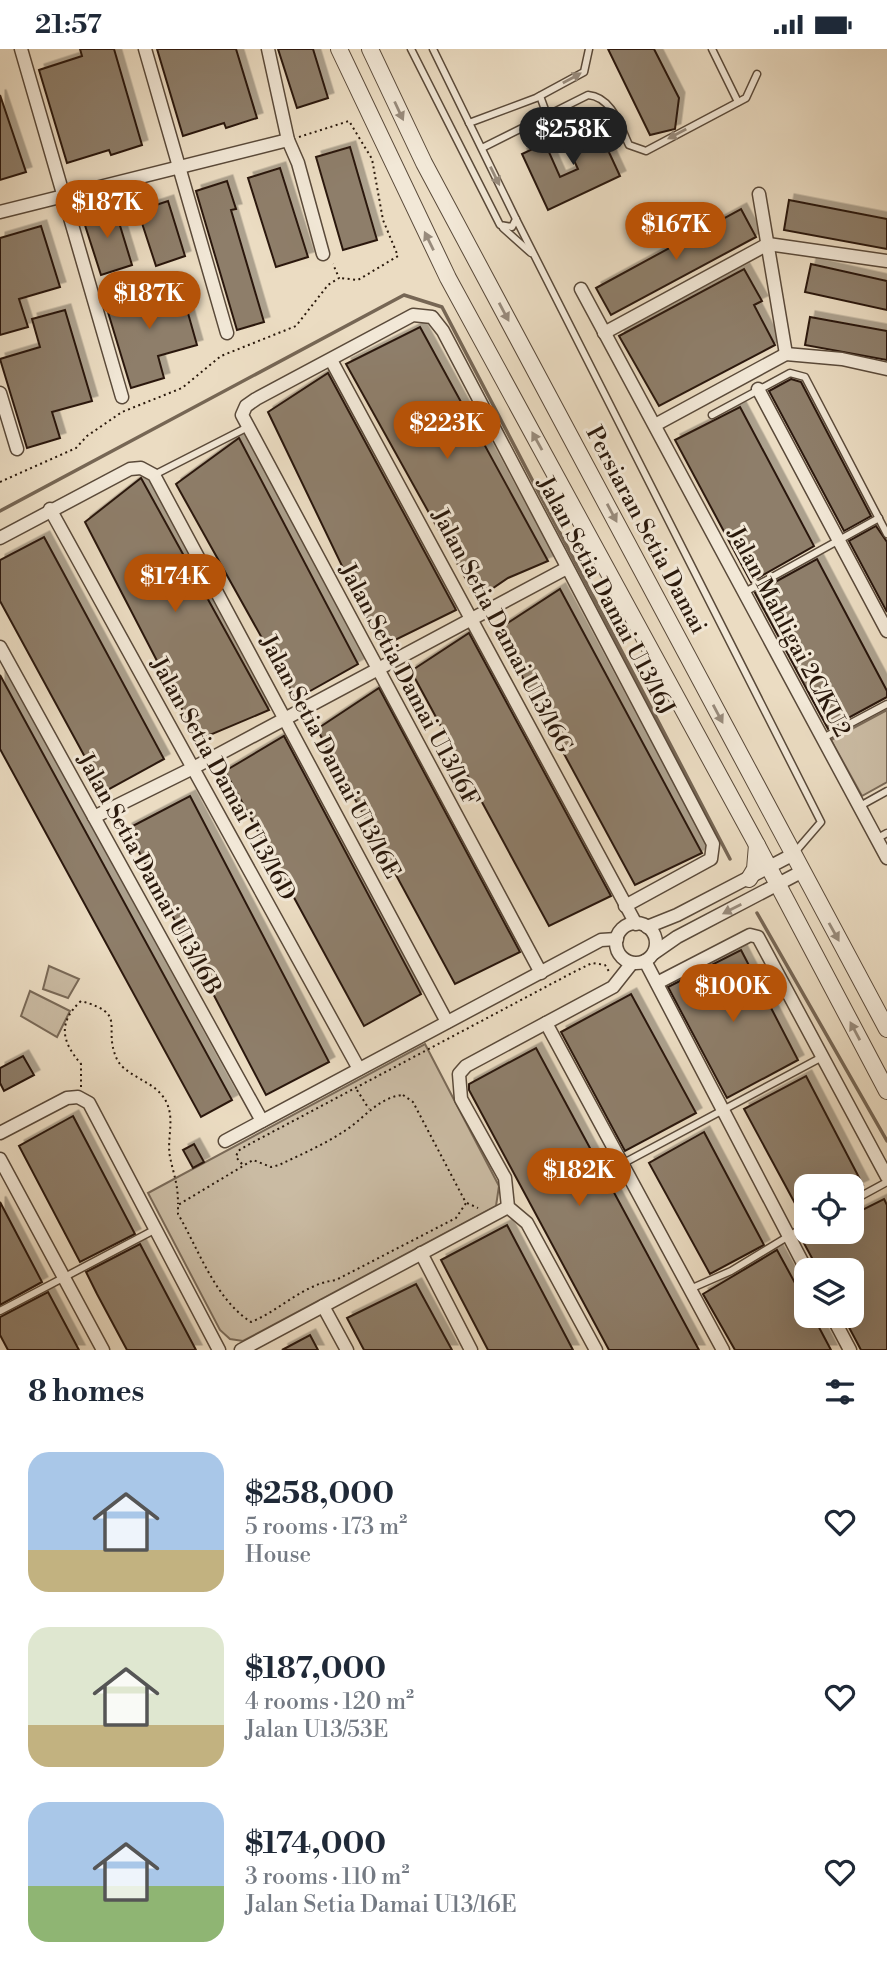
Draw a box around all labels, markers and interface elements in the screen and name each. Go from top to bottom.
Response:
text: 21:57 [35,9,102,41]
one-way arrow [562,72,582,84]
one-way arrow [393,101,405,121]
pin: $258K [524,107,622,167]
text: $258K [535,116,611,144]
one-way arrow [667,128,687,140]
one-way arrow [490,166,501,186]
pin: $187K [58,181,156,240]
text: $187K [72,189,142,217]
pin: $167K [627,203,725,262]
text: $167K [641,211,711,239]
one-way arrow [424,231,435,251]
pin: $187K [100,271,198,331]
text: $187K [114,280,184,308]
one-way arrow [499,302,510,322]
pin: $223K [398,401,496,461]
text: $223K [410,410,484,438]
street label: Persiaran Setia Damai [579,422,713,638]
one-way arrow [531,431,542,451]
street label: Jalan Setia Damai U13/16J [531,471,681,720]
street label: Jalan Setia Damai U13/16G [425,503,578,758]
one-way arrow [606,503,618,523]
street label: Jalan Mahligai 2C/KU2 [721,521,856,742]
pin: $174K [126,554,224,614]
street label: Jalan Setia Damai U13/16F [333,558,485,811]
text: $174K [140,563,210,591]
street label: Jalan Setia Damai U13/16E [253,630,406,884]
street label: Jalan Setia Damai U13/16D [144,652,302,905]
one-way arrow [712,704,724,724]
street label: Jalan Setia Damai U13/16B [70,747,227,1000]
one-way arrow [722,903,742,914]
one-way arrow [828,923,840,942]
pin: $100K [684,965,782,1024]
text: $100K [695,973,771,1001]
one-way arrow [849,1021,861,1041]
pin: $182K [530,1149,628,1208]
text: $182K [543,1157,615,1185]
map controls [794,1174,864,1328]
button: locate [794,1174,864,1244]
button: layers [794,1258,864,1328]
text: 8 homes [28,1373,144,1411]
icon: filters [821,1373,859,1411]
text: $258,000 [245,1475,394,1513]
icon: home [84,1480,168,1564]
icon: heart [821,1503,859,1541]
text: 5 rooms · 173 m² [245,1513,407,1541]
text: House [245,1541,311,1569]
text: $187,000 [245,1650,386,1688]
icon: home [84,1655,168,1739]
icon: heart [821,1678,859,1716]
text: 4 rooms · 120 m² [245,1688,414,1716]
text: Jalan U13/53E [245,1716,388,1744]
text: $174,000 [245,1825,386,1863]
icon: home [84,1830,168,1914]
icon: heart [821,1853,859,1891]
text: 3 rooms · 110 m² [245,1863,409,1891]
text: Jalan Setia Damai U13/16E [245,1891,517,1919]

